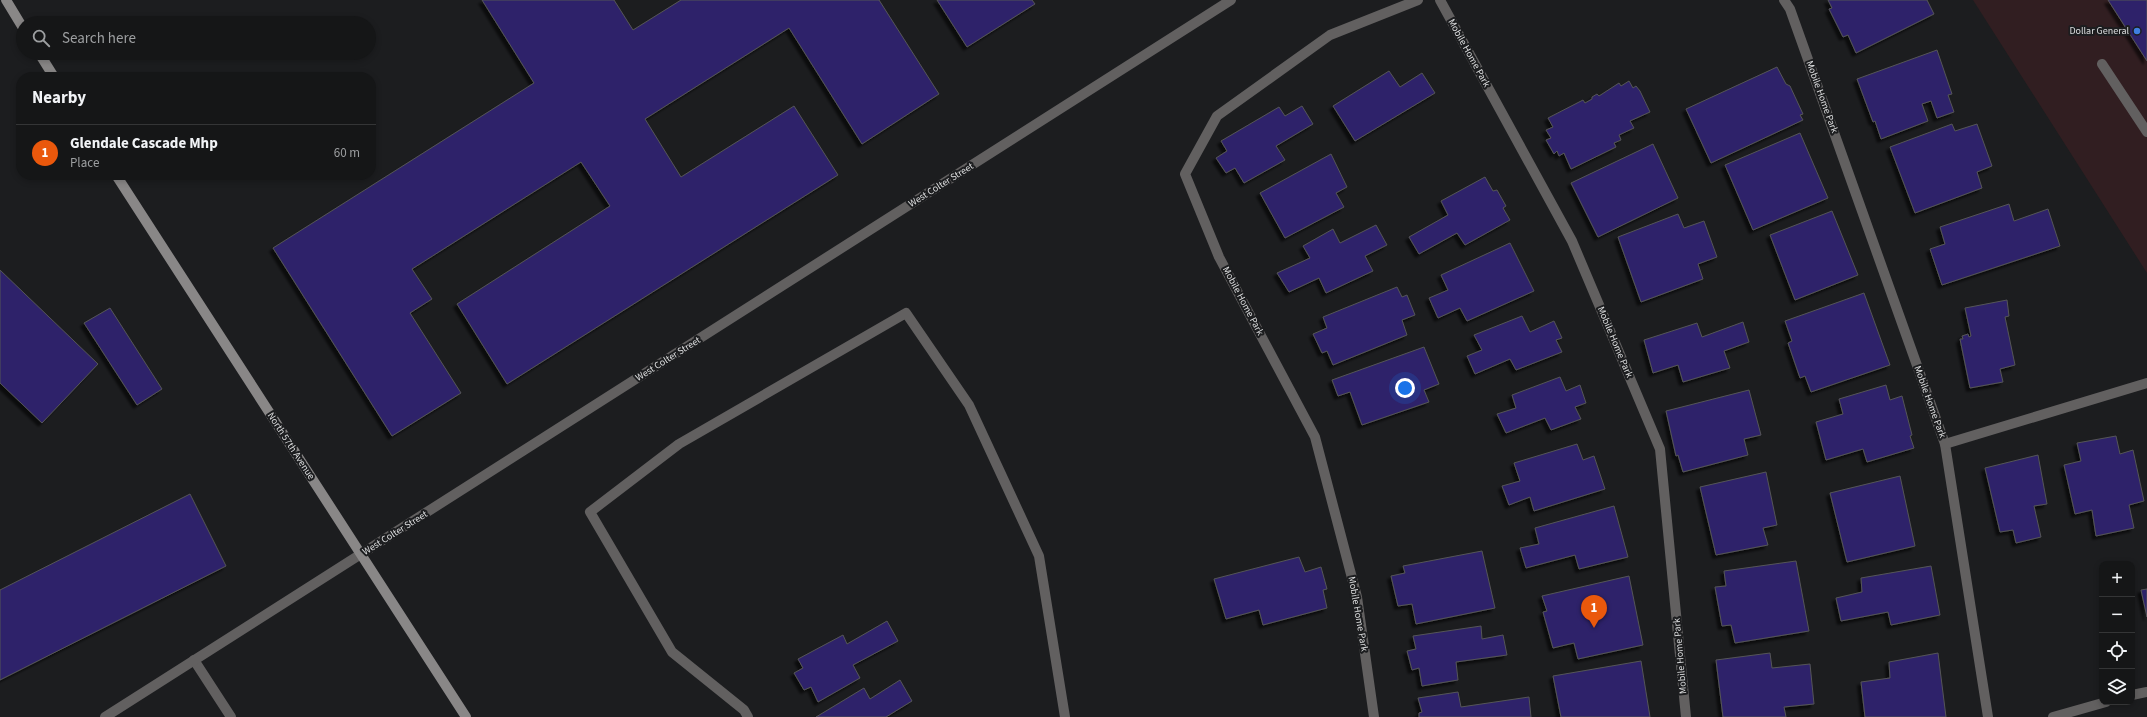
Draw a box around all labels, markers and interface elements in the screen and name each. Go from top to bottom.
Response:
search box [16,16,376,60]
street label: Mobile Home Park [1444,16,1494,90]
place label: Dollar General [2069,24,2129,38]
marker: Dollar General [2132,26,2142,36]
icon: search [30,27,52,49]
text: Search here [62,28,136,49]
street label: Mobile Home Park [1802,59,1842,135]
text: Nearby [32,86,86,110]
text: Glendale Cascade Mhp [70,133,218,154]
text: 1 [42,144,48,162]
text: 60 m [334,144,360,162]
text: Place [70,154,99,172]
street label: West Colter Street [906,159,977,211]
street label: Mobile Home Park [1219,264,1267,338]
street label: Mobile Home Park [1594,304,1636,380]
street label: West Colter Street [633,333,704,385]
street label: Mobile Home Park [1910,364,1950,440]
your location [1395,378,1415,398]
street label: North 57th Avenue [264,410,318,482]
street label: West Colter Street [360,507,431,559]
map controls [2099,561,2135,705]
button: + [2099,561,2135,597]
street label: Mobile Home Park [1345,575,1372,653]
pin: 1 [1581,595,1607,628]
button: − [2099,597,2135,633]
street label: Mobile Home Park [1670,617,1690,695]
button: locate [2099,633,2135,669]
button: layers [2099,669,2135,705]

